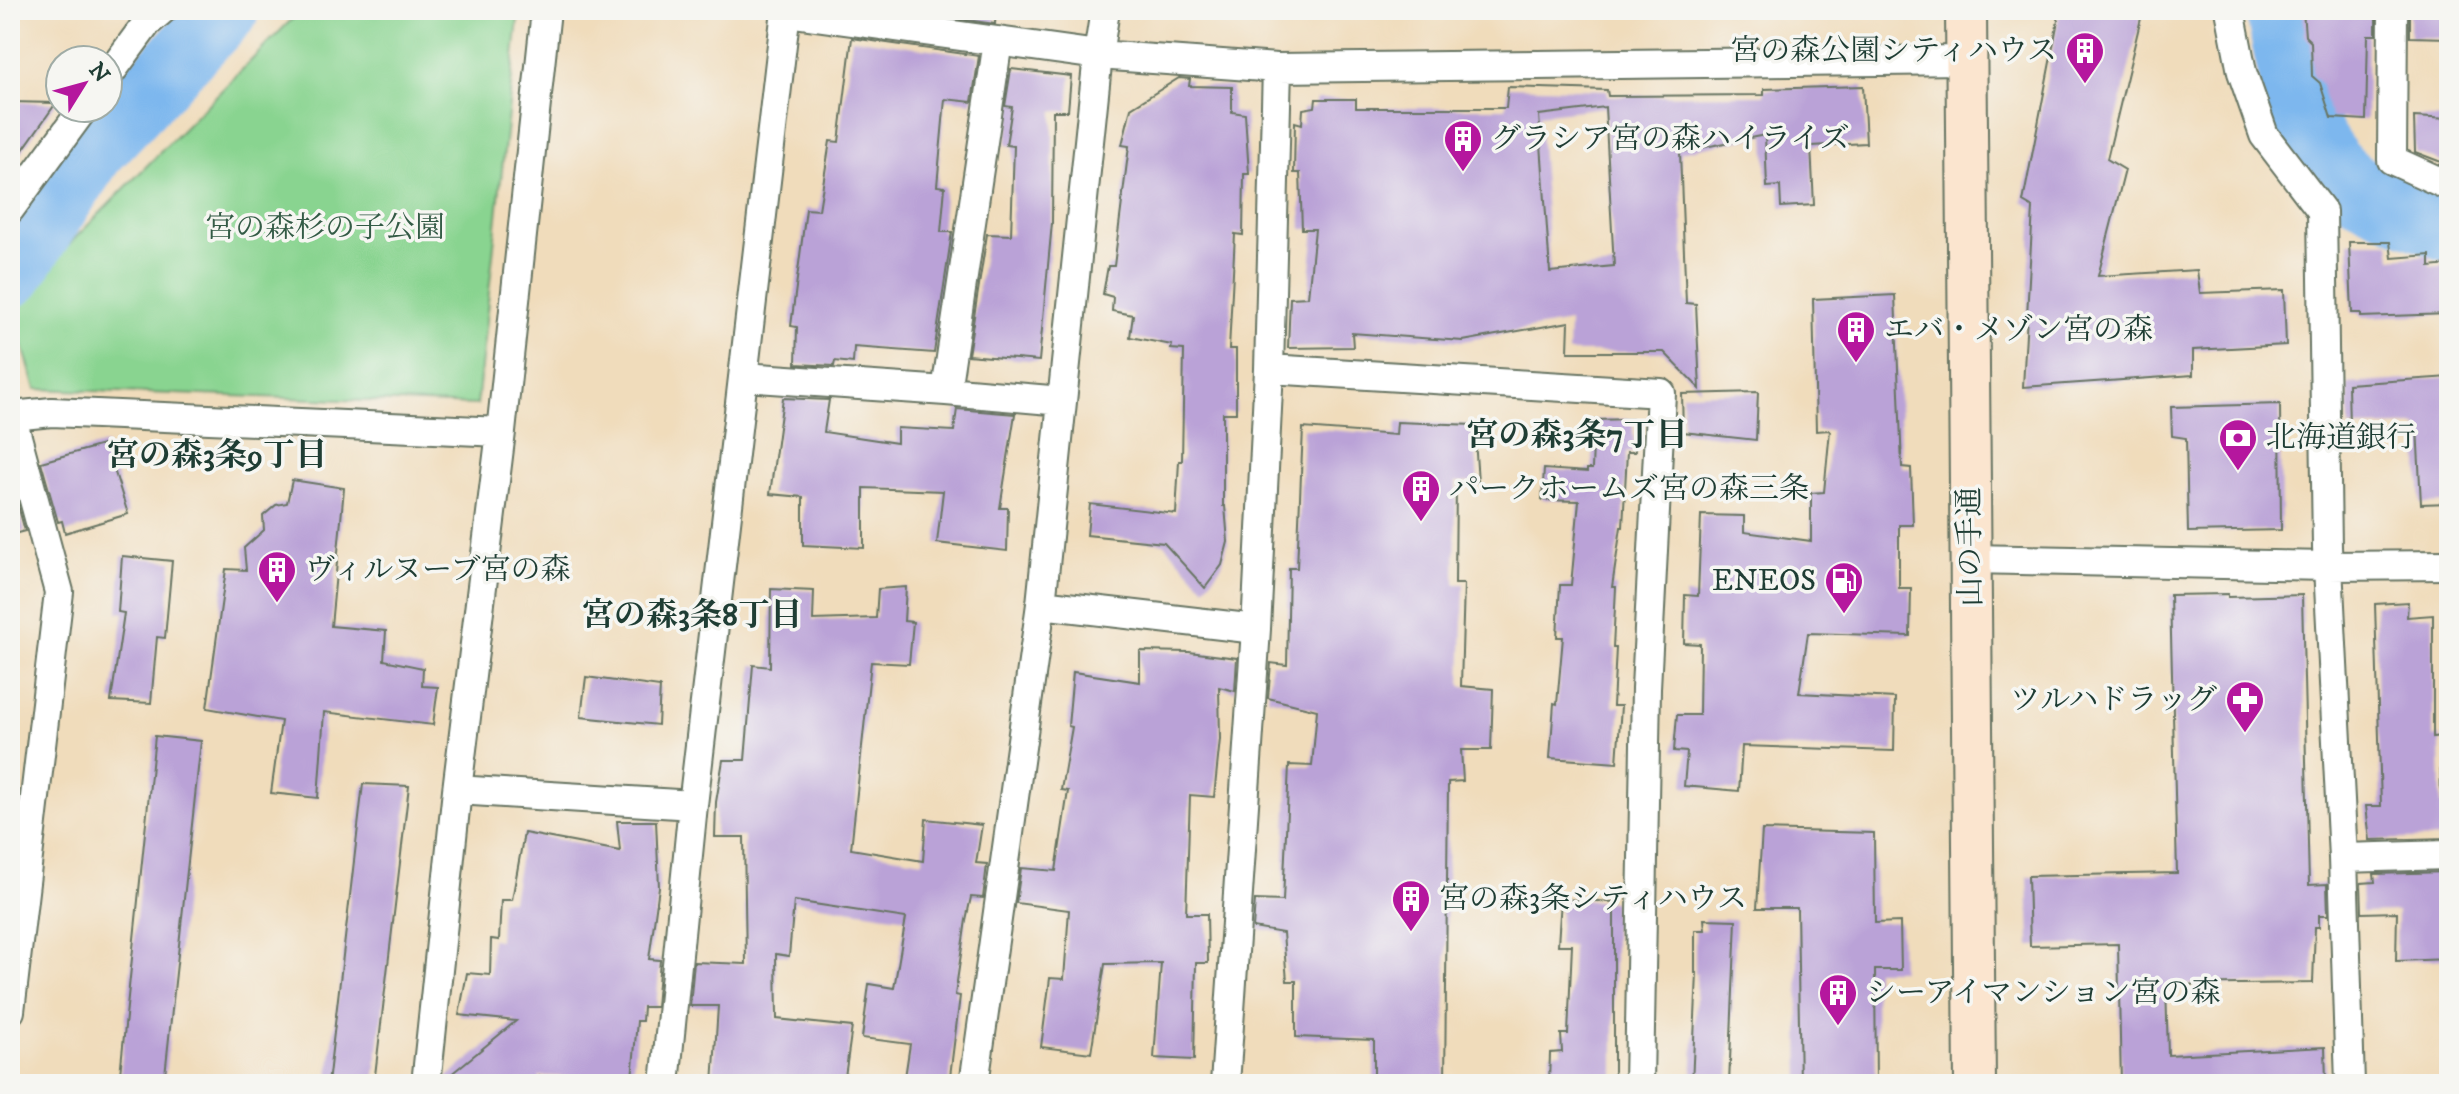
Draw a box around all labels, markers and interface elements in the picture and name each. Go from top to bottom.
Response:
building icon: 宮の森公園シティハウス [2064,30,2106,85]
place label: 宮の森公園シティハウス [1730,33,2057,70]
north arrow [44,44,124,124]
text: N [83,58,115,88]
building icon: グラシア宮の森ハイライズ [1442,118,1484,173]
place label: グラシア宮の森ハイライズ [1491,121,1850,158]
park label: 宮の森杉の子公園 [205,210,445,247]
building icon: エバ・メゾン宮の森 [1835,309,1877,364]
place label: エバ・メゾン宮の森 [1884,312,2153,349]
district label: 宮の森3条7丁目 [1467,416,1687,456]
bank icon: 北海道銀行 [2217,417,2259,472]
place label: 北海道銀行 [2266,420,2416,457]
district label: 宮の森3条9丁目 [107,436,327,476]
building icon: パークホームズ宮の森三条 [1400,468,1442,523]
place label: パークホームズ宮の森三条 [1449,471,1809,508]
street label: 山の手通 [1951,487,1991,607]
building icon: ヴィルヌーブ宮の森 [256,549,298,604]
place label: ヴィルヌーブ宮の森 [305,552,571,589]
fuel station icon: ENEOS [1823,560,1865,615]
place label: ENEOS [1712,563,1816,600]
district label: 宮の森3条8丁目 [582,596,802,636]
pharmacy icon: ツルハドラッグ [2224,679,2266,734]
place label: ツルハドラッグ [2010,682,2217,719]
building icon: 宮の森3条シティハウス [1390,878,1432,933]
place label: 宮の森3条シティハウス [1439,881,1747,918]
building icon: シーアイマンション宮の森 [1817,972,1859,1027]
place label: シーアイマンション宮の森 [1866,975,2220,1012]

